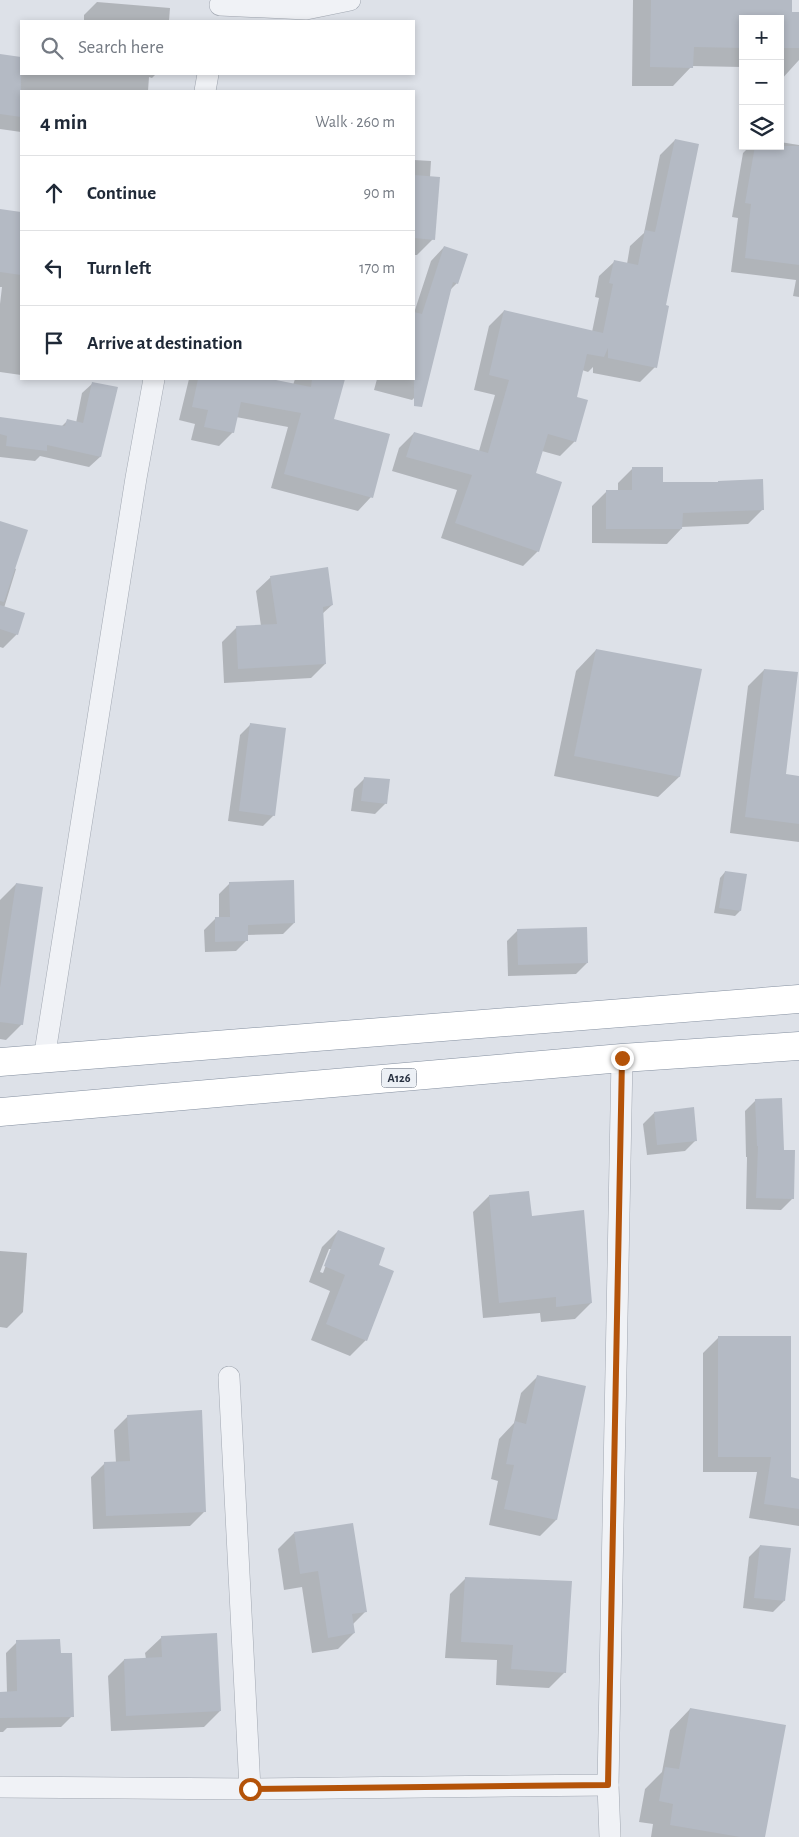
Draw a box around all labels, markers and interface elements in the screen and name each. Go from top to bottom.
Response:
map controls [739,15,784,150]
button: + [739,15,784,60]
search box [20,20,415,75]
icon: search [38,34,66,62]
text: Search here [78,38,164,57]
button: − [739,60,784,105]
button: layers [739,105,784,150]
text: 4 min [40,112,87,133]
text: Walk · 260 m [315,114,395,130]
icon: ahead [40,179,68,207]
text: Continue [87,184,156,203]
text: 90 m [364,185,395,201]
icon: left [40,254,68,282]
text: Turn left [87,259,151,278]
text: 170 m [359,260,395,276]
icon: arrive [40,329,68,357]
text: Arrive at destination [87,334,243,353]
route end [611,1047,634,1070]
road number: A126 [382,1068,416,1088]
route start [239,1778,262,1801]

